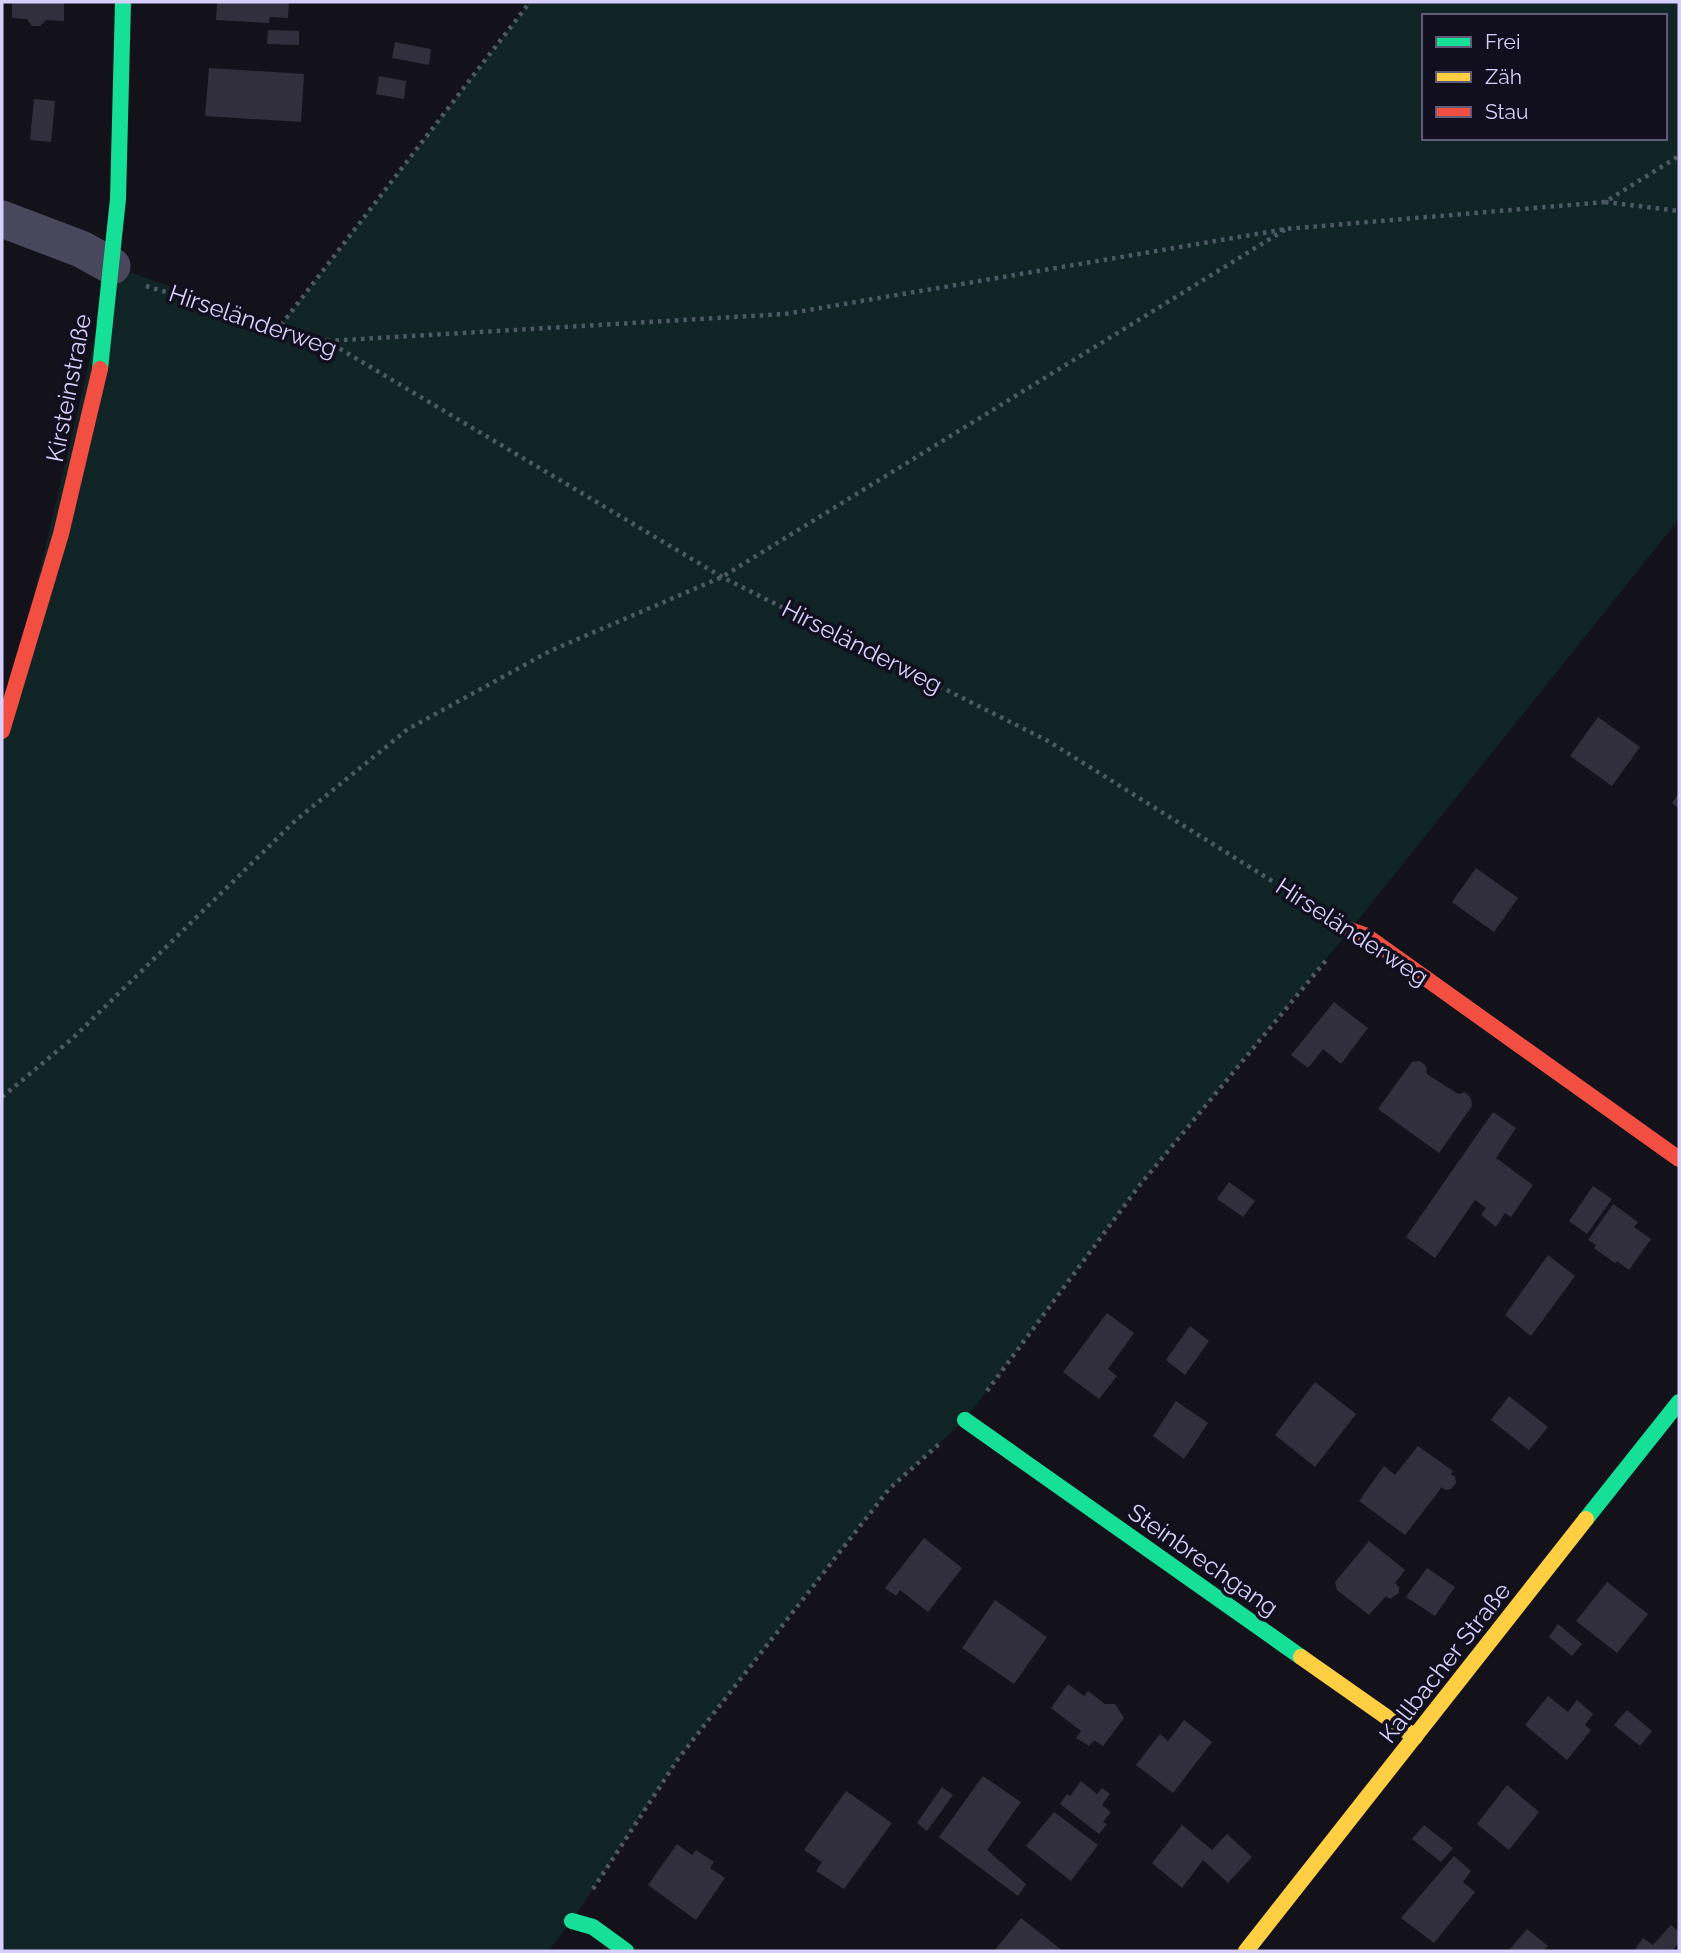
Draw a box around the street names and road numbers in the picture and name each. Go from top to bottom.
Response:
street label: Hirseländerweg [165,278,341,363]
street label: Kirsteinstraße [40,311,97,464]
street label: Hirseländerweg [777,594,947,699]
street label: Hirseländerweg [1271,871,1434,992]
street label: Steinbrechgang [1123,1497,1284,1622]
street label: Kallbacher Straße [1373,1577,1516,1749]

